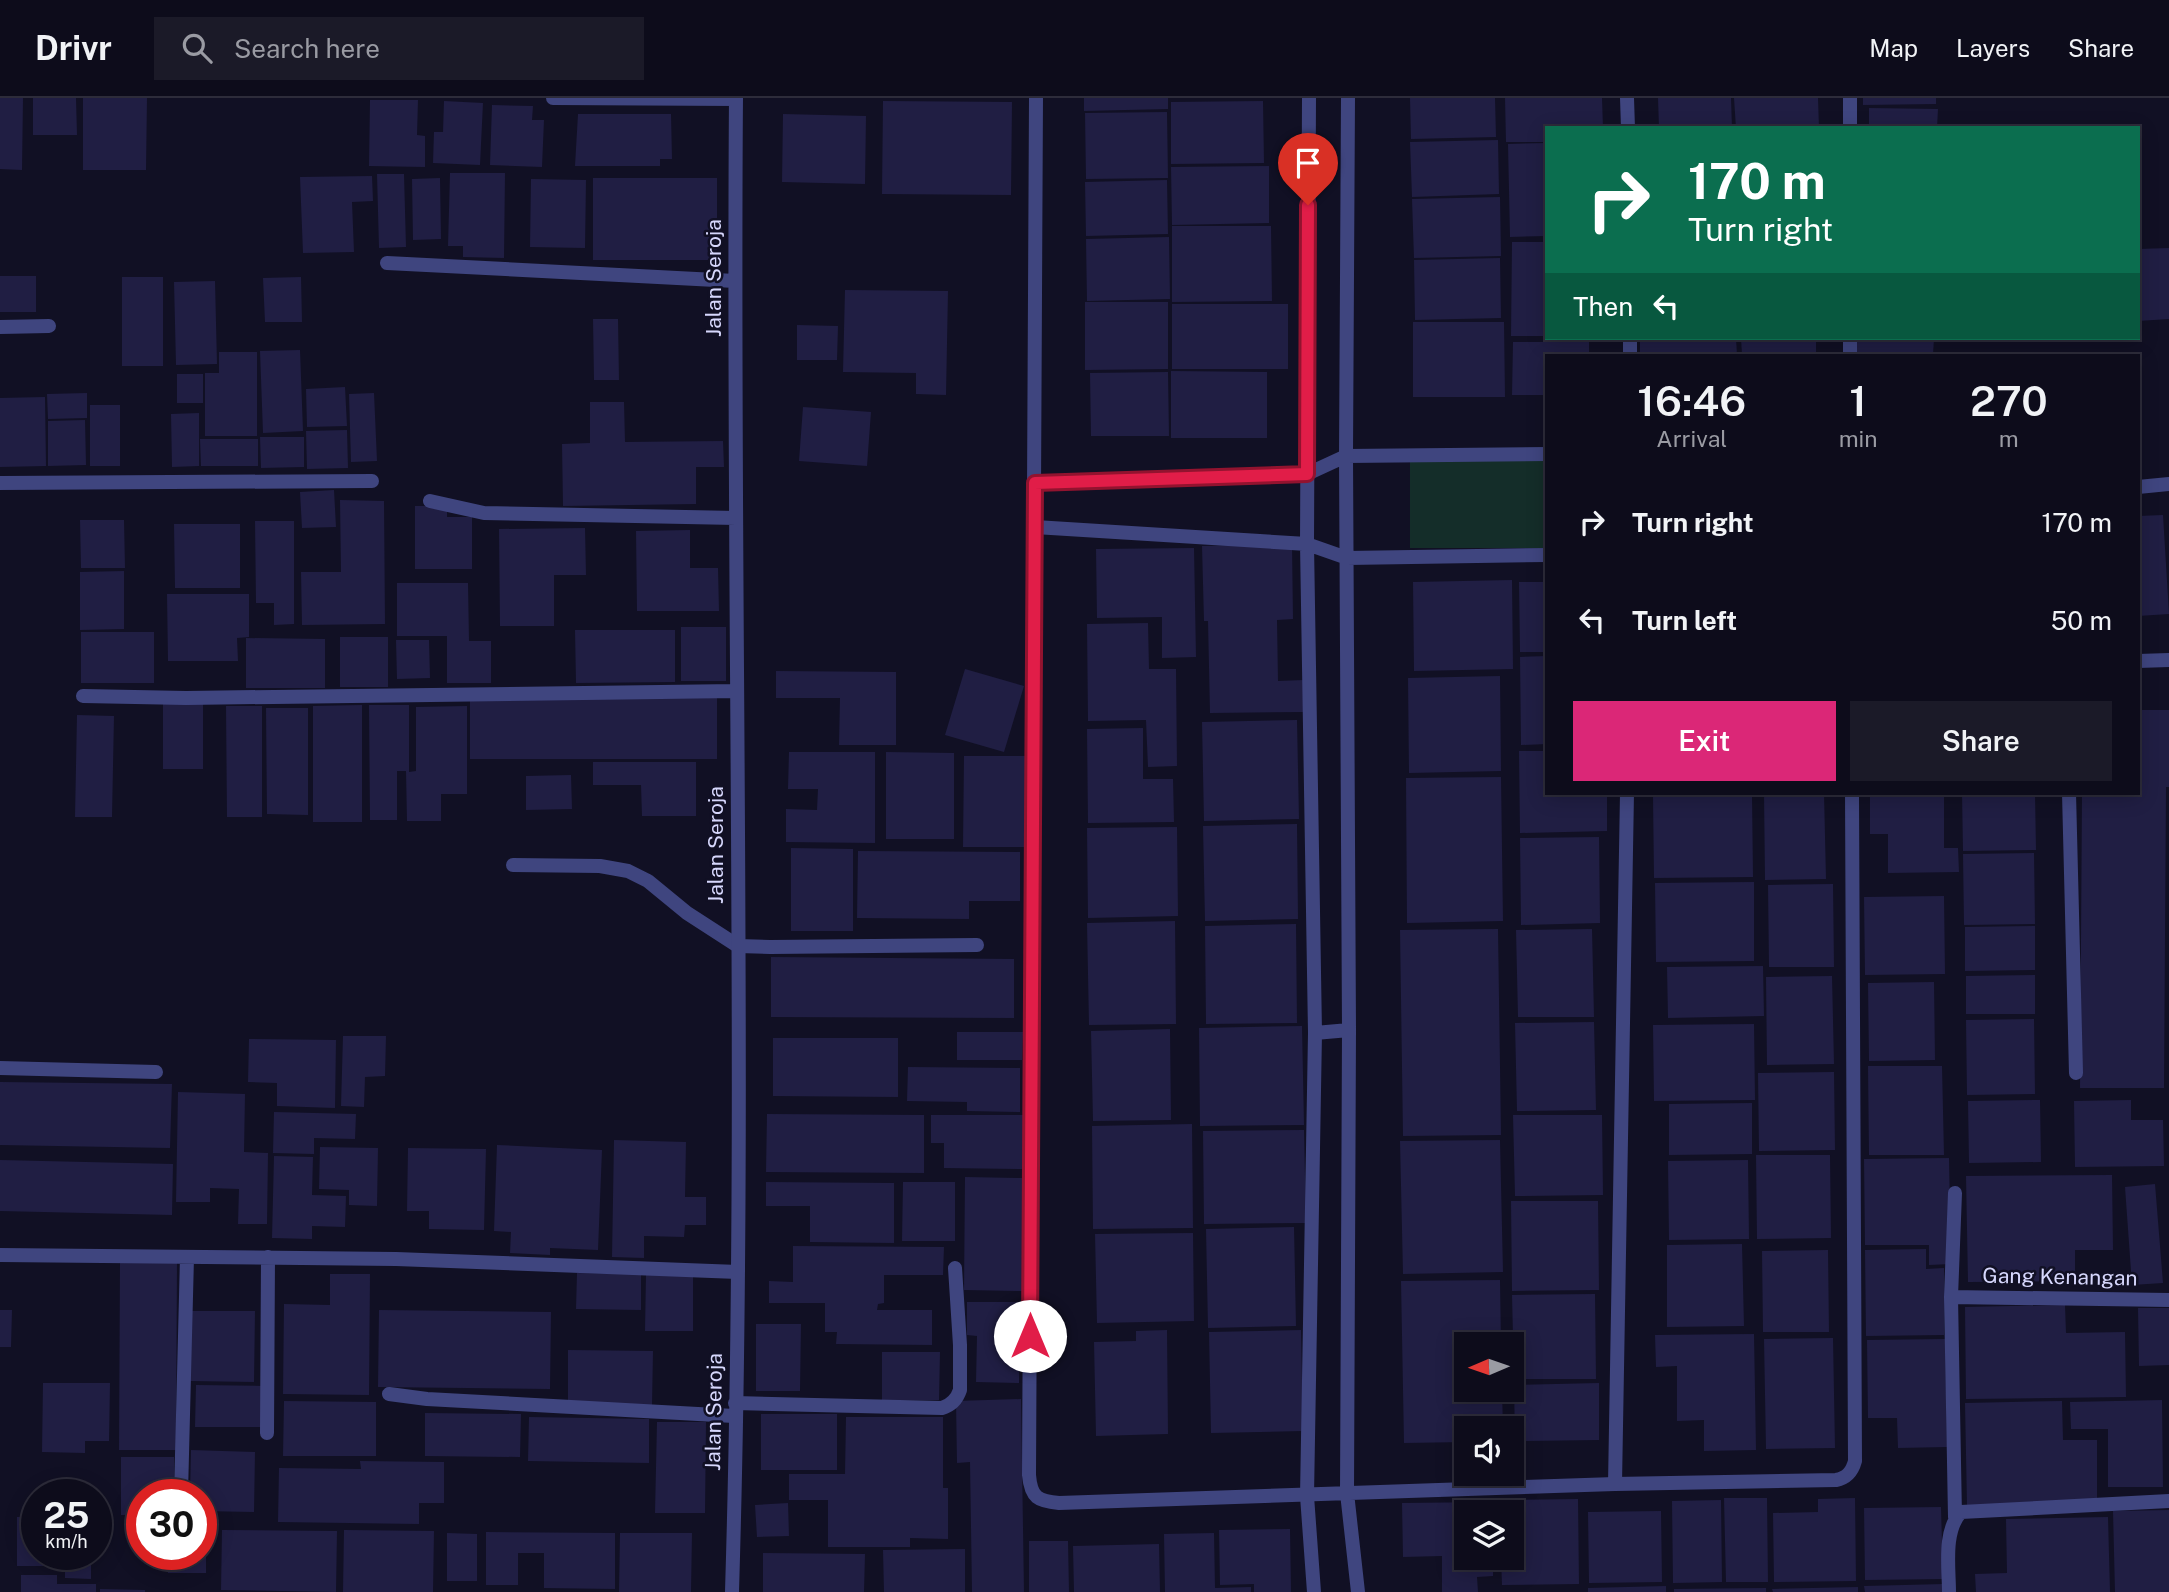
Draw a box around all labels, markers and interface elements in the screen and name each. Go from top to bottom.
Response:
search box [154,17,644,80]
text: Drivr [35,29,112,67]
icon: search [178,29,216,67]
text: Search here [234,33,380,64]
text: Map [1869,34,1918,62]
text: Layers [1956,34,2030,62]
text: Share [2068,34,2134,62]
pin [1278,133,1338,205]
icon: arrive [1289,144,1327,182]
text: 170 m [1688,152,1826,210]
icon: right [1573,154,1664,245]
text: Turn right [1688,211,1833,248]
street label: Jalan Seroja [701,219,726,337]
icon: left [1647,287,1685,325]
text: Then [1573,291,1633,322]
text: 16:46 [1637,376,1746,425]
text: 1 [1849,376,1867,425]
text: 270 [1970,376,2048,425]
text: Arrival [1656,425,1727,452]
text: min [1839,425,1878,452]
text: m [1999,425,2019,452]
icon: right [1573,503,1611,541]
text: Turn right [1632,507,1754,538]
text: 170 m [2042,507,2112,538]
icon: left [1573,601,1611,639]
text: Turn left [1632,605,1737,636]
text: 50 m [2051,605,2112,636]
button: Exit [1573,701,1836,781]
button: Share [1850,701,2112,781]
street label: Jalan Seroja [703,786,728,904]
street label: Gang Kenangan [1982,1263,2138,1290]
position arrow [993,1299,1067,1373]
north arrow [1454,1332,1524,1402]
map controls [1454,1332,1524,1570]
street label: Jalan Seroja [700,1353,727,1471]
button: sound [1454,1416,1524,1486]
speed limit sign: 30 [126,1479,217,1570]
text: 25 [44,1495,89,1536]
button: layers [1454,1500,1524,1570]
text: km/h [45,1531,88,1552]

